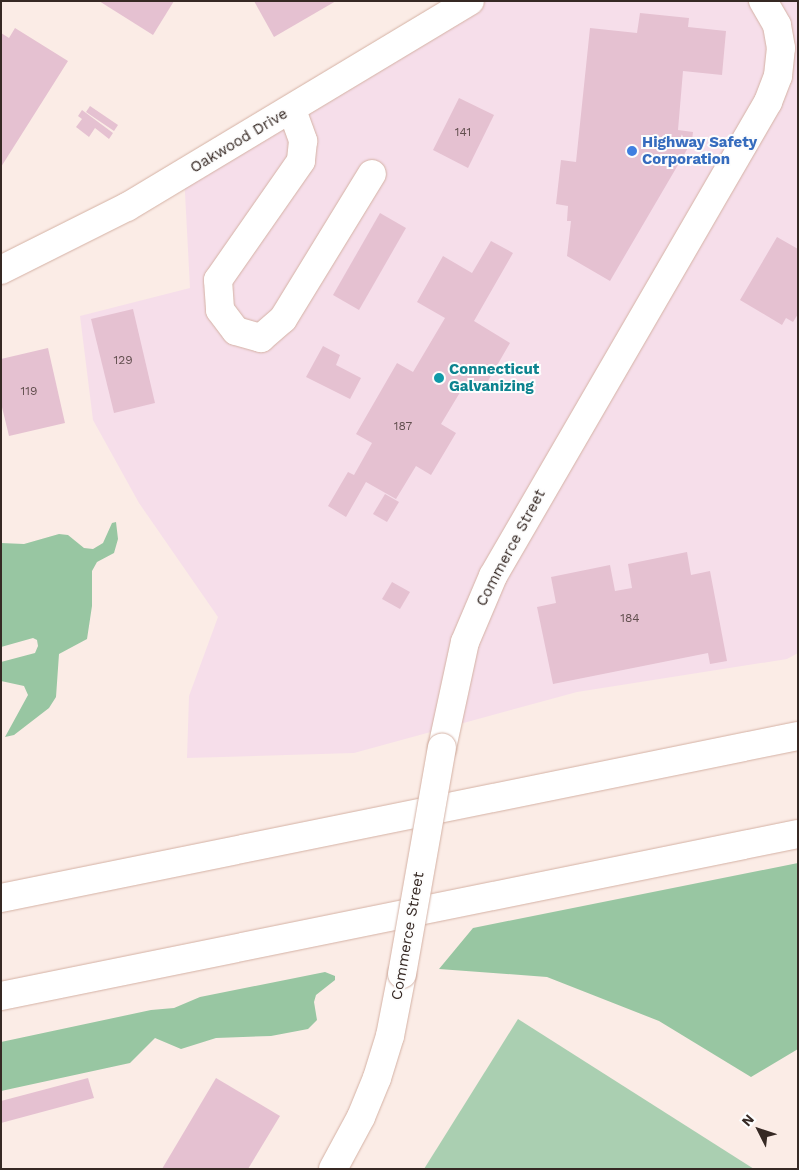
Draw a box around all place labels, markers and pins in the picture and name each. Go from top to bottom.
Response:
place label: Highway Safety Corporation [642,133,757,168]
marker: Highway Safety Corporation [626,145,638,157]
place label: Connecticut Galvanizing [449,360,539,395]
marker: Connecticut Galvanizing [433,372,445,384]

